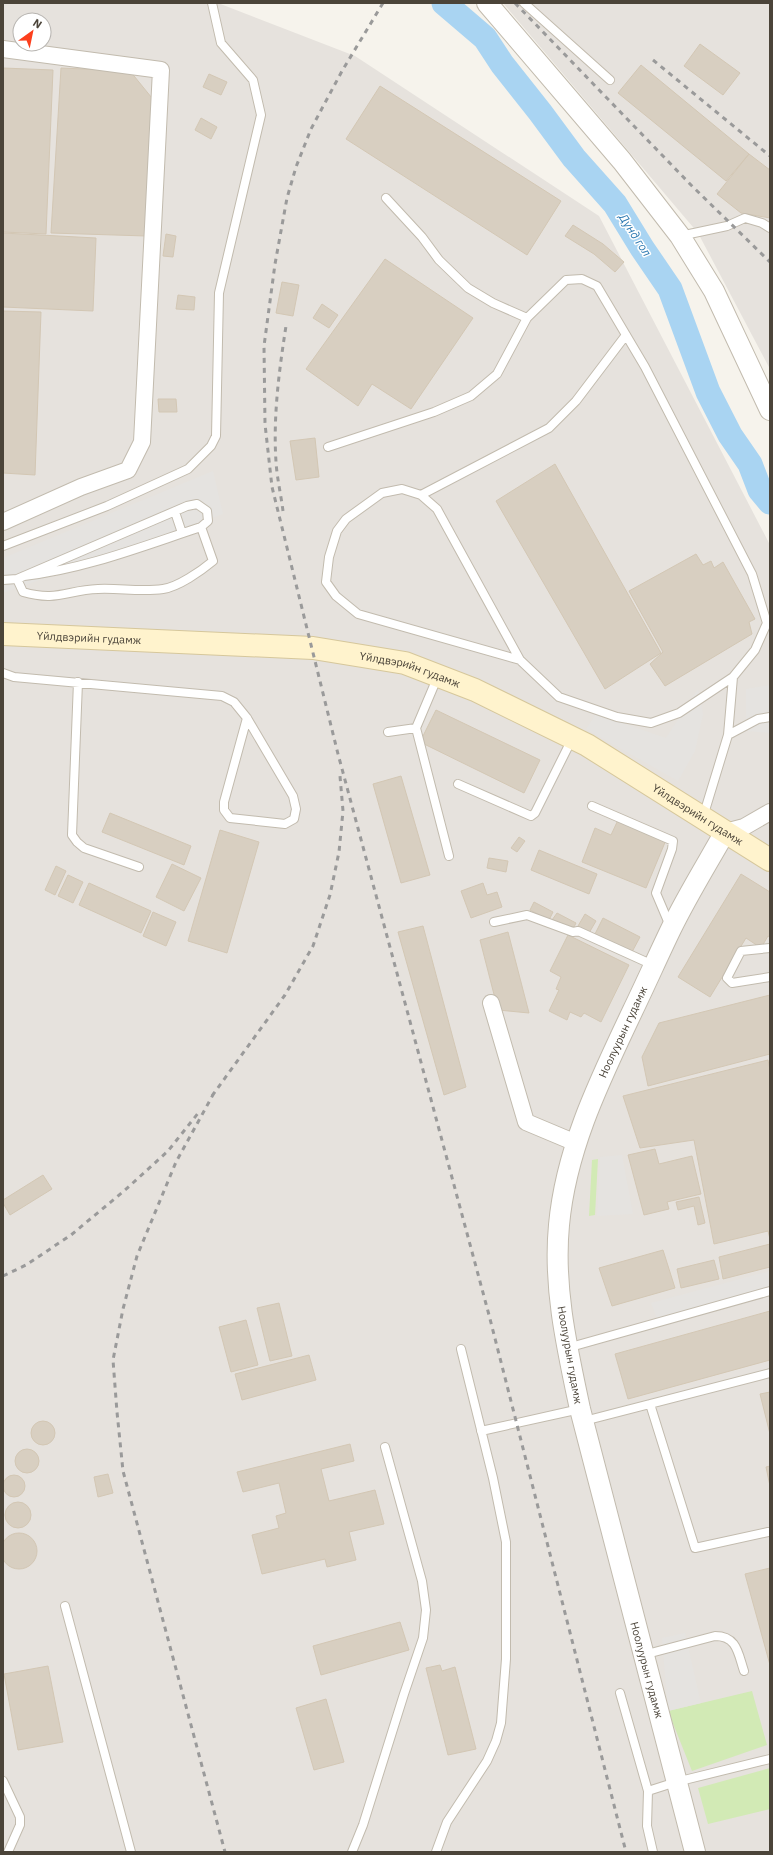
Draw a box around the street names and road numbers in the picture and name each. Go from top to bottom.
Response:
street label: Yйлдвэрийн гудамж [36,629,142,647]
street label: Yйлдвэрийн гудамж [359,649,463,691]
street label: Yйлдвэрийн гудамж [650,781,746,849]
street label: Ноолуурын гудамж [595,983,650,1080]
street label: Ноолуурын гудамж [554,1305,586,1406]
street label: Ноолуурын гудамж [627,1620,667,1720]

